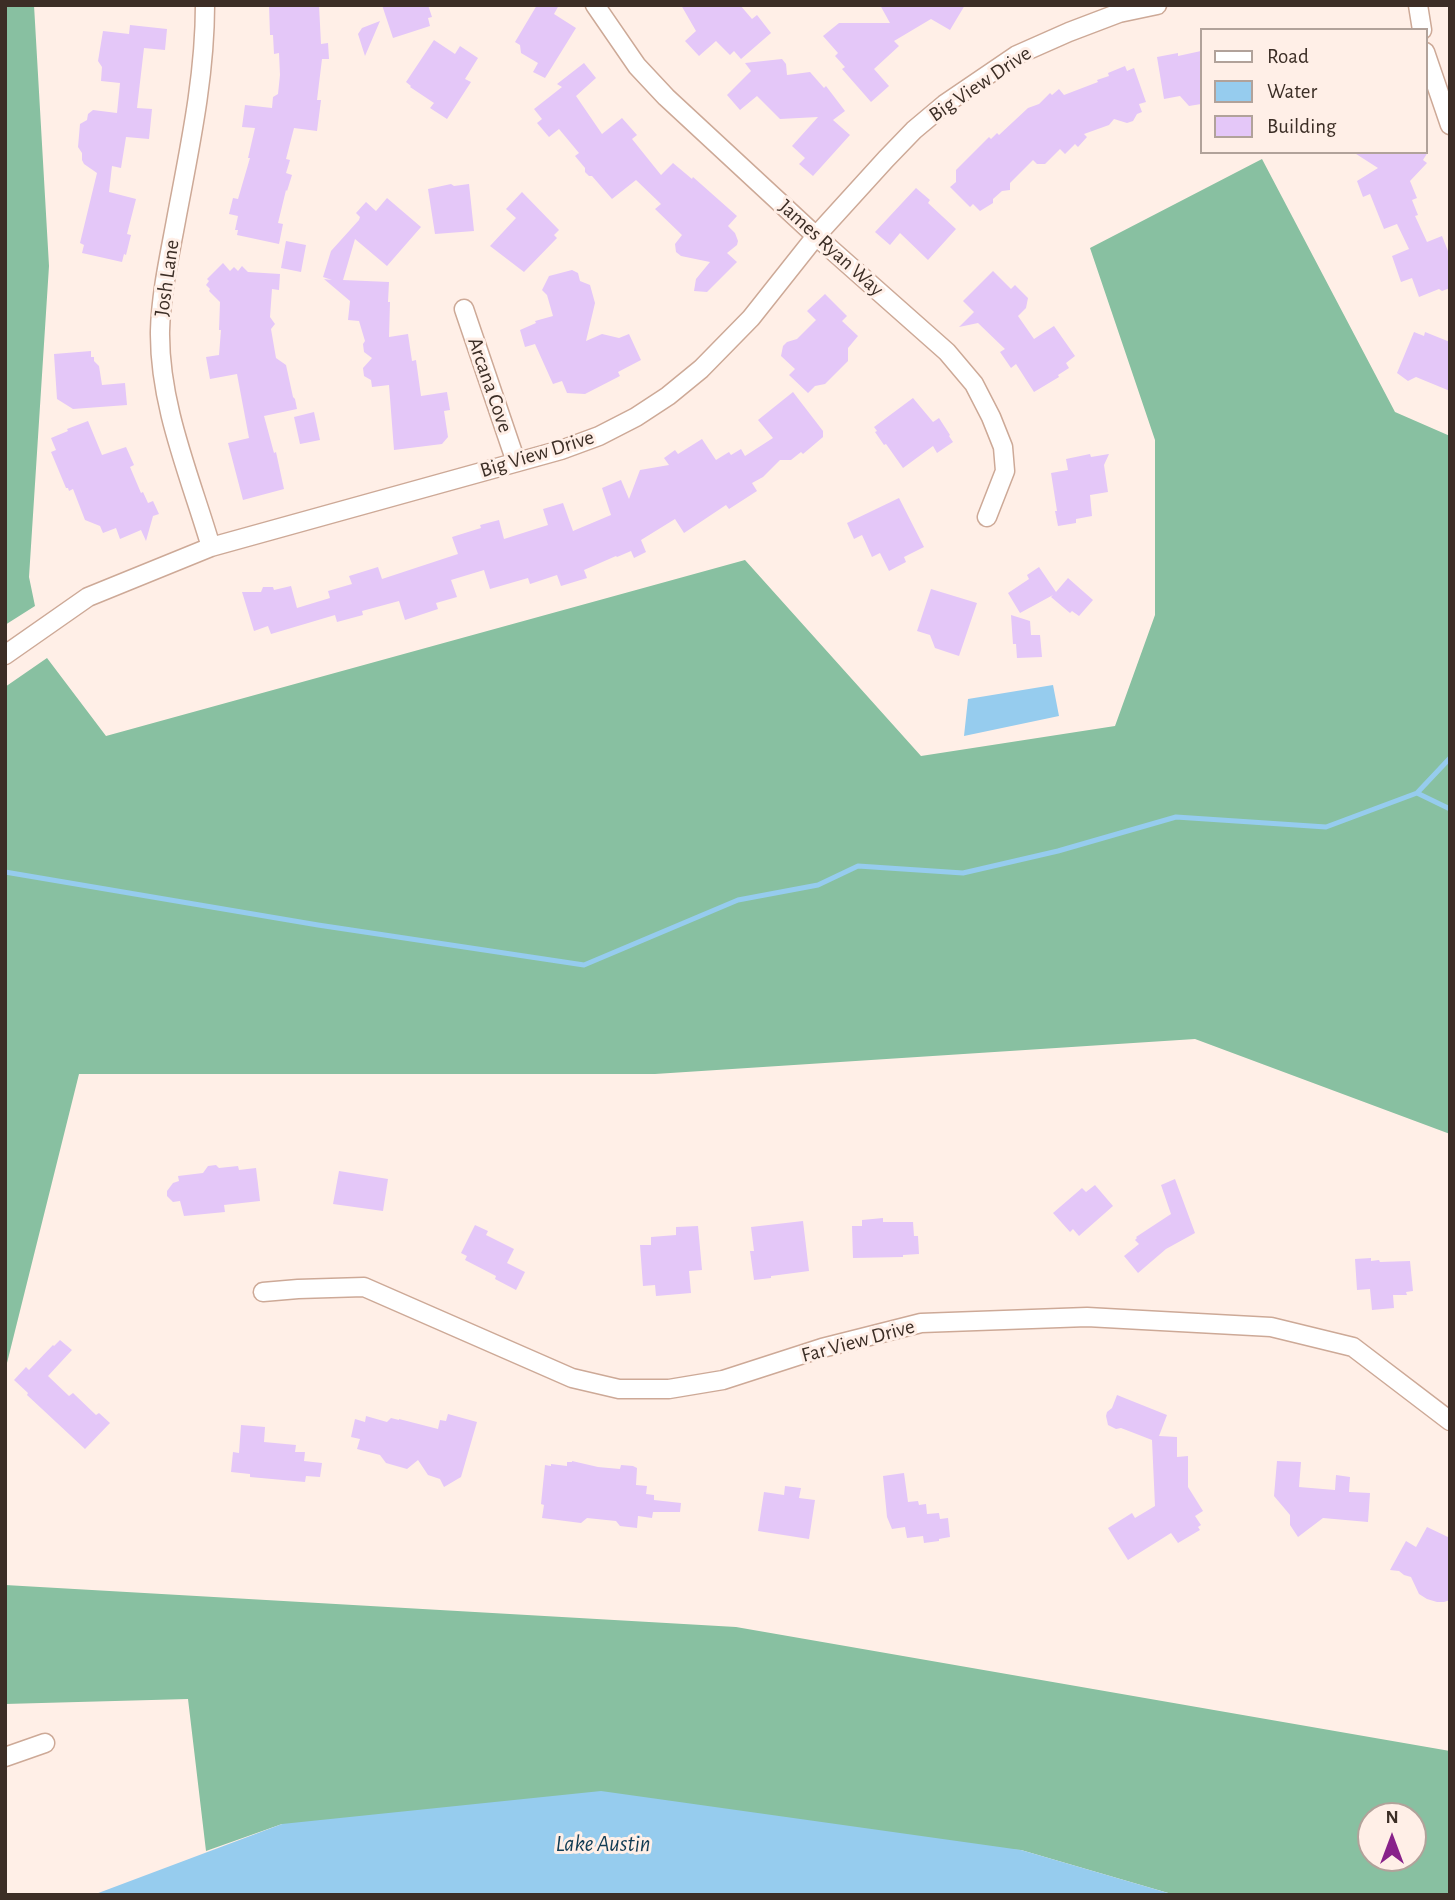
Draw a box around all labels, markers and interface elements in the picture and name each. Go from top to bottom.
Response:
legend [1200,28,1427,154]
street label: Big View Drive [924,41,1036,127]
text: Road [1267,46,1309,67]
text: Water [1267,81,1317,102]
text: Building [1267,116,1336,137]
street label: James Ryan Way [773,194,889,302]
street label: Josh Lane [149,238,185,318]
street label: Arcana Cove [462,334,518,436]
street label: Big View Drive [477,425,597,483]
street label: Far View Drive [799,1314,917,1368]
north arrow [1357,1802,1427,1872]
text: N [1385,1808,1399,1827]
water label: Lake Austin [555,1830,651,1858]

